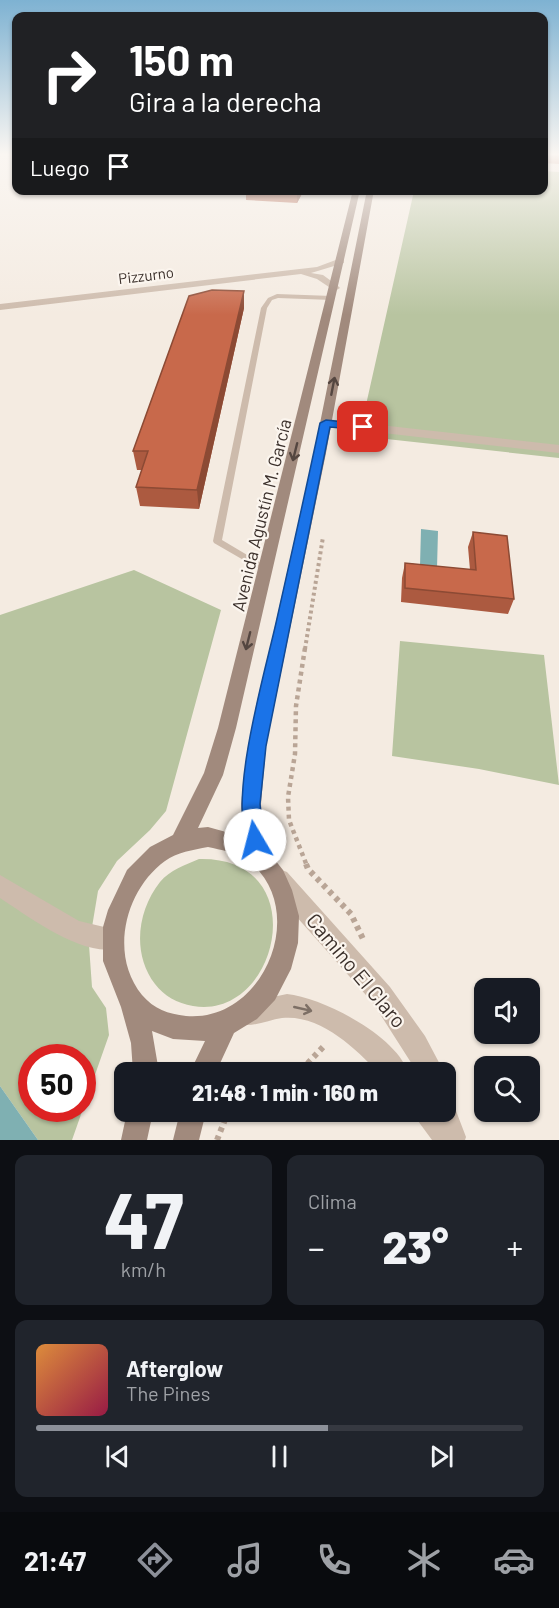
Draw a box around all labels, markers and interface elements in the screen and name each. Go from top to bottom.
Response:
text: 150 m [129,34,234,84]
icon: right [30,36,108,114]
text: Gira a la derecha [129,85,322,117]
icon: arrive [102,150,135,183]
text: Luego [30,154,90,180]
street label: Pizzurno [117,263,175,287]
one-way arrow [328,376,339,396]
pin [337,401,388,452]
icon: arrive [346,410,379,443]
street label: Avenida Agustín M. García [226,416,296,614]
one-way arrow [288,442,300,461]
one-way arrow [242,631,254,650]
position arrow [223,808,287,872]
street label: Camino El Claro [302,908,412,1032]
map controls [474,978,540,1122]
button: sound [474,978,540,1044]
one-way arrow [292,1004,312,1015]
speed limit sign: 50 [18,1044,96,1122]
button: search [474,1056,540,1122]
text: 21:48 · 1 min · 160 m [192,1079,378,1105]
text: 47 [103,1171,184,1265]
text: Clima [308,1189,357,1213]
text: 23° [382,1219,449,1273]
text: − [308,1227,325,1267]
text: + [506,1227,523,1267]
text: km/h [121,1257,166,1281]
text: Afterglow [126,1355,223,1381]
text: The Pines [126,1381,210,1405]
icon: previous [101,1440,134,1473]
icon: pause [263,1440,296,1473]
icon: next [425,1440,458,1473]
icon: directions [134,1539,176,1581]
icon: music [224,1539,266,1581]
icon: phone [313,1539,355,1581]
icon: climate [403,1539,445,1581]
icon: car [493,1539,535,1581]
text: 21:47 [24,1544,86,1576]

